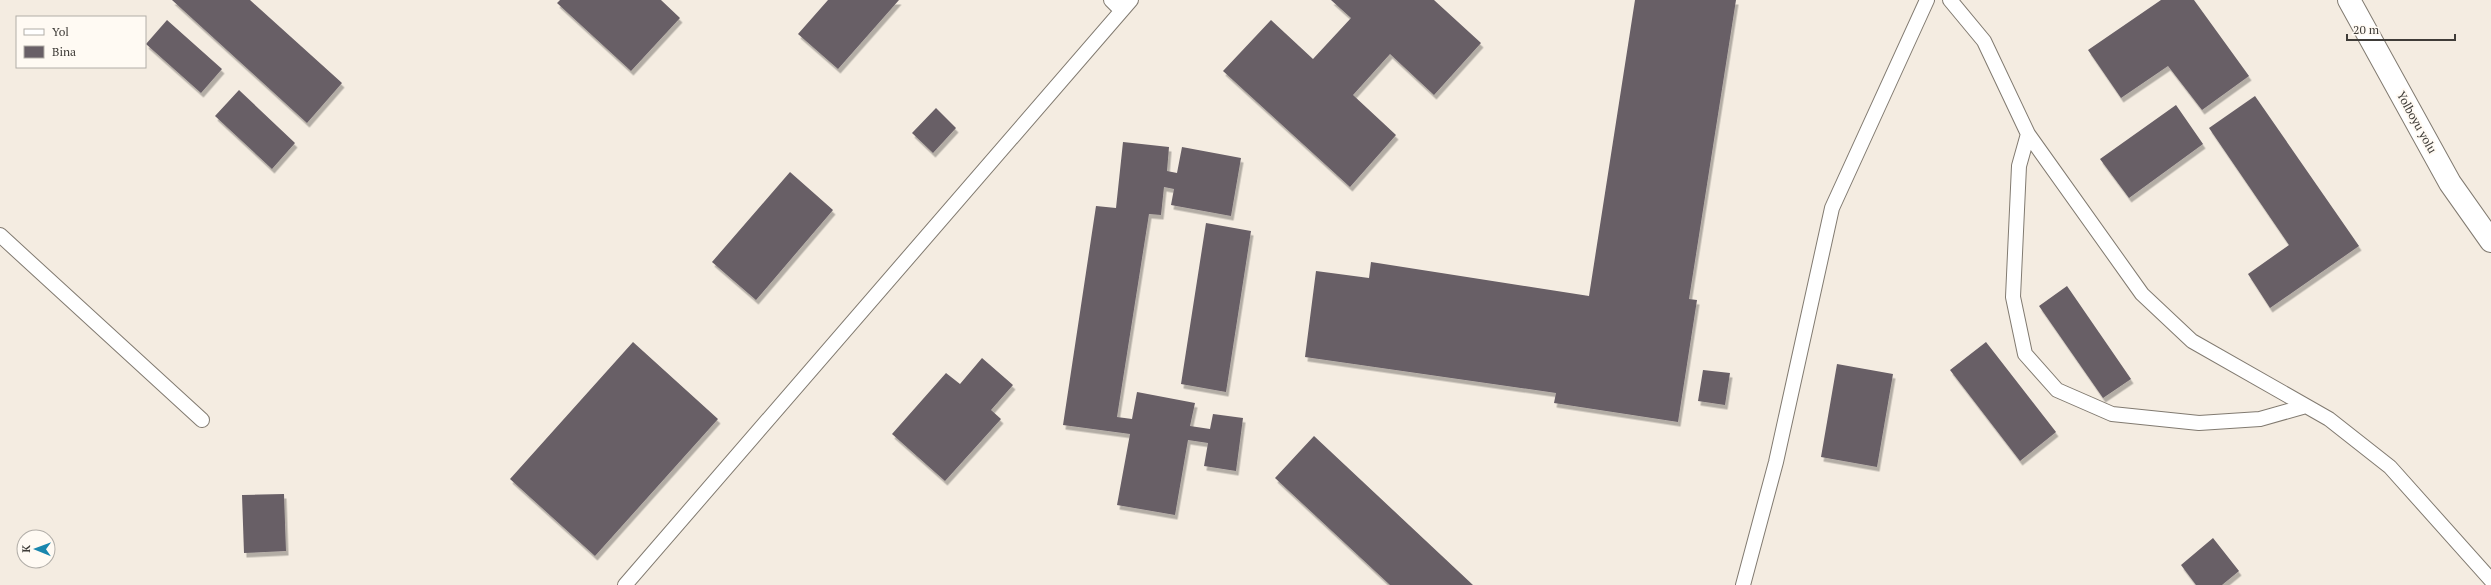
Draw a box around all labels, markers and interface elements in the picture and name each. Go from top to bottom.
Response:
legend [16,16,146,68]
scale bar [2347,16,2455,42]
text: 20 m [2353,22,2380,37]
text: Yol [52,24,69,39]
text: Bina [52,44,76,59]
street label: Yolboyu yolu [2394,88,2440,156]
north arrow [16,529,56,569]
text: K [19,545,33,553]

